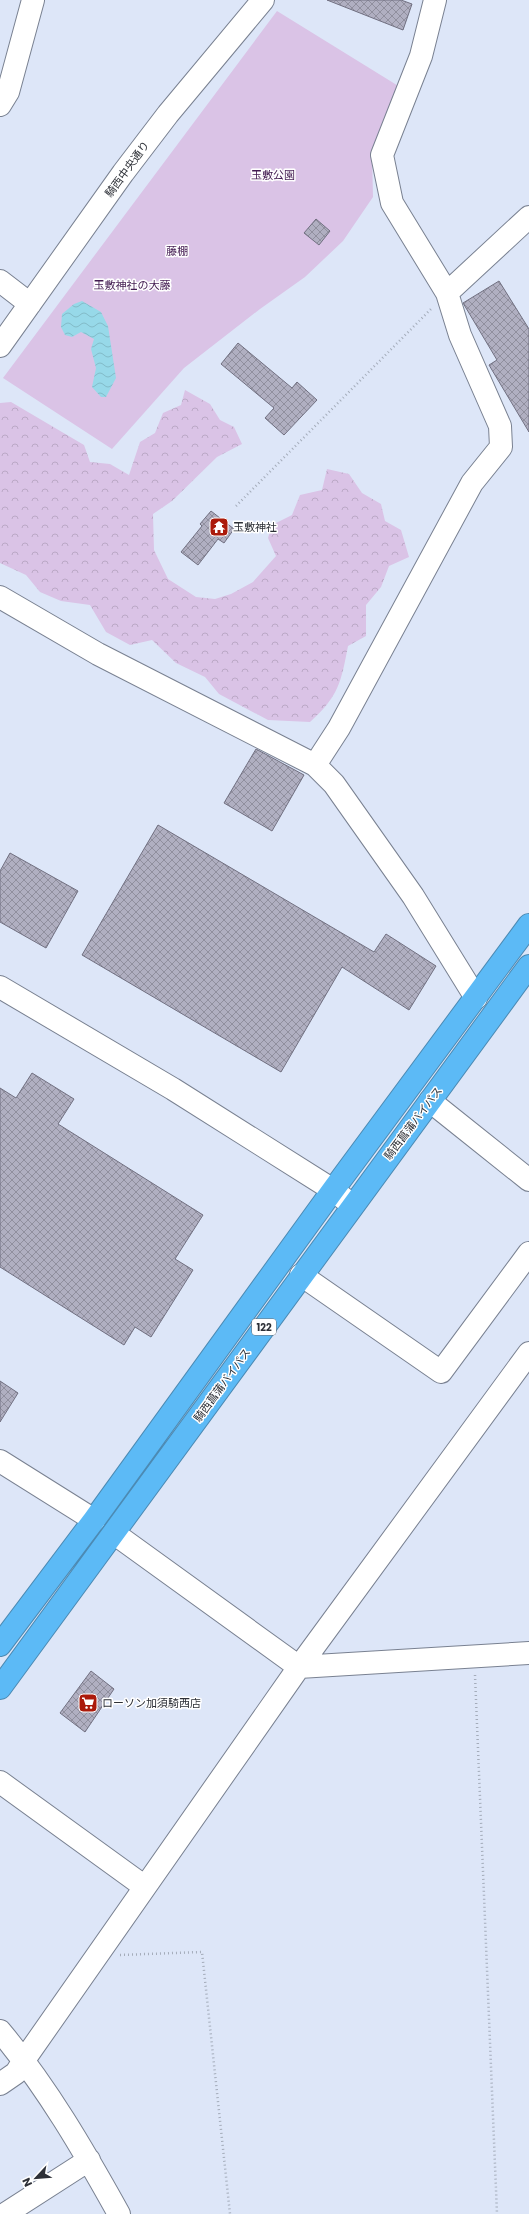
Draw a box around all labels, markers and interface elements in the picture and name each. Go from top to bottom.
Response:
street label: 騎西中央通り [101,138,153,200]
park label: 玉敷公園 [251,167,295,183]
park label: 藤棚 [166,243,188,259]
park label: 玉敷神社の大藤 [94,277,171,293]
temple icon: 玉敷神社 [208,516,230,538]
place label: 玉敷神社 [233,519,277,535]
street label: 騎西菖蒲バイパス [380,1083,446,1163]
road number: 122 [252,1319,276,1335]
street label: 騎西菖蒲バイパス [190,1345,254,1425]
supermarket icon: ローソン加須騎西店 [77,1692,99,1714]
place label: ローソン加須騎西店 [102,1695,201,1711]
north arrow [16,2158,56,2198]
text: N [18,2175,36,2190]

